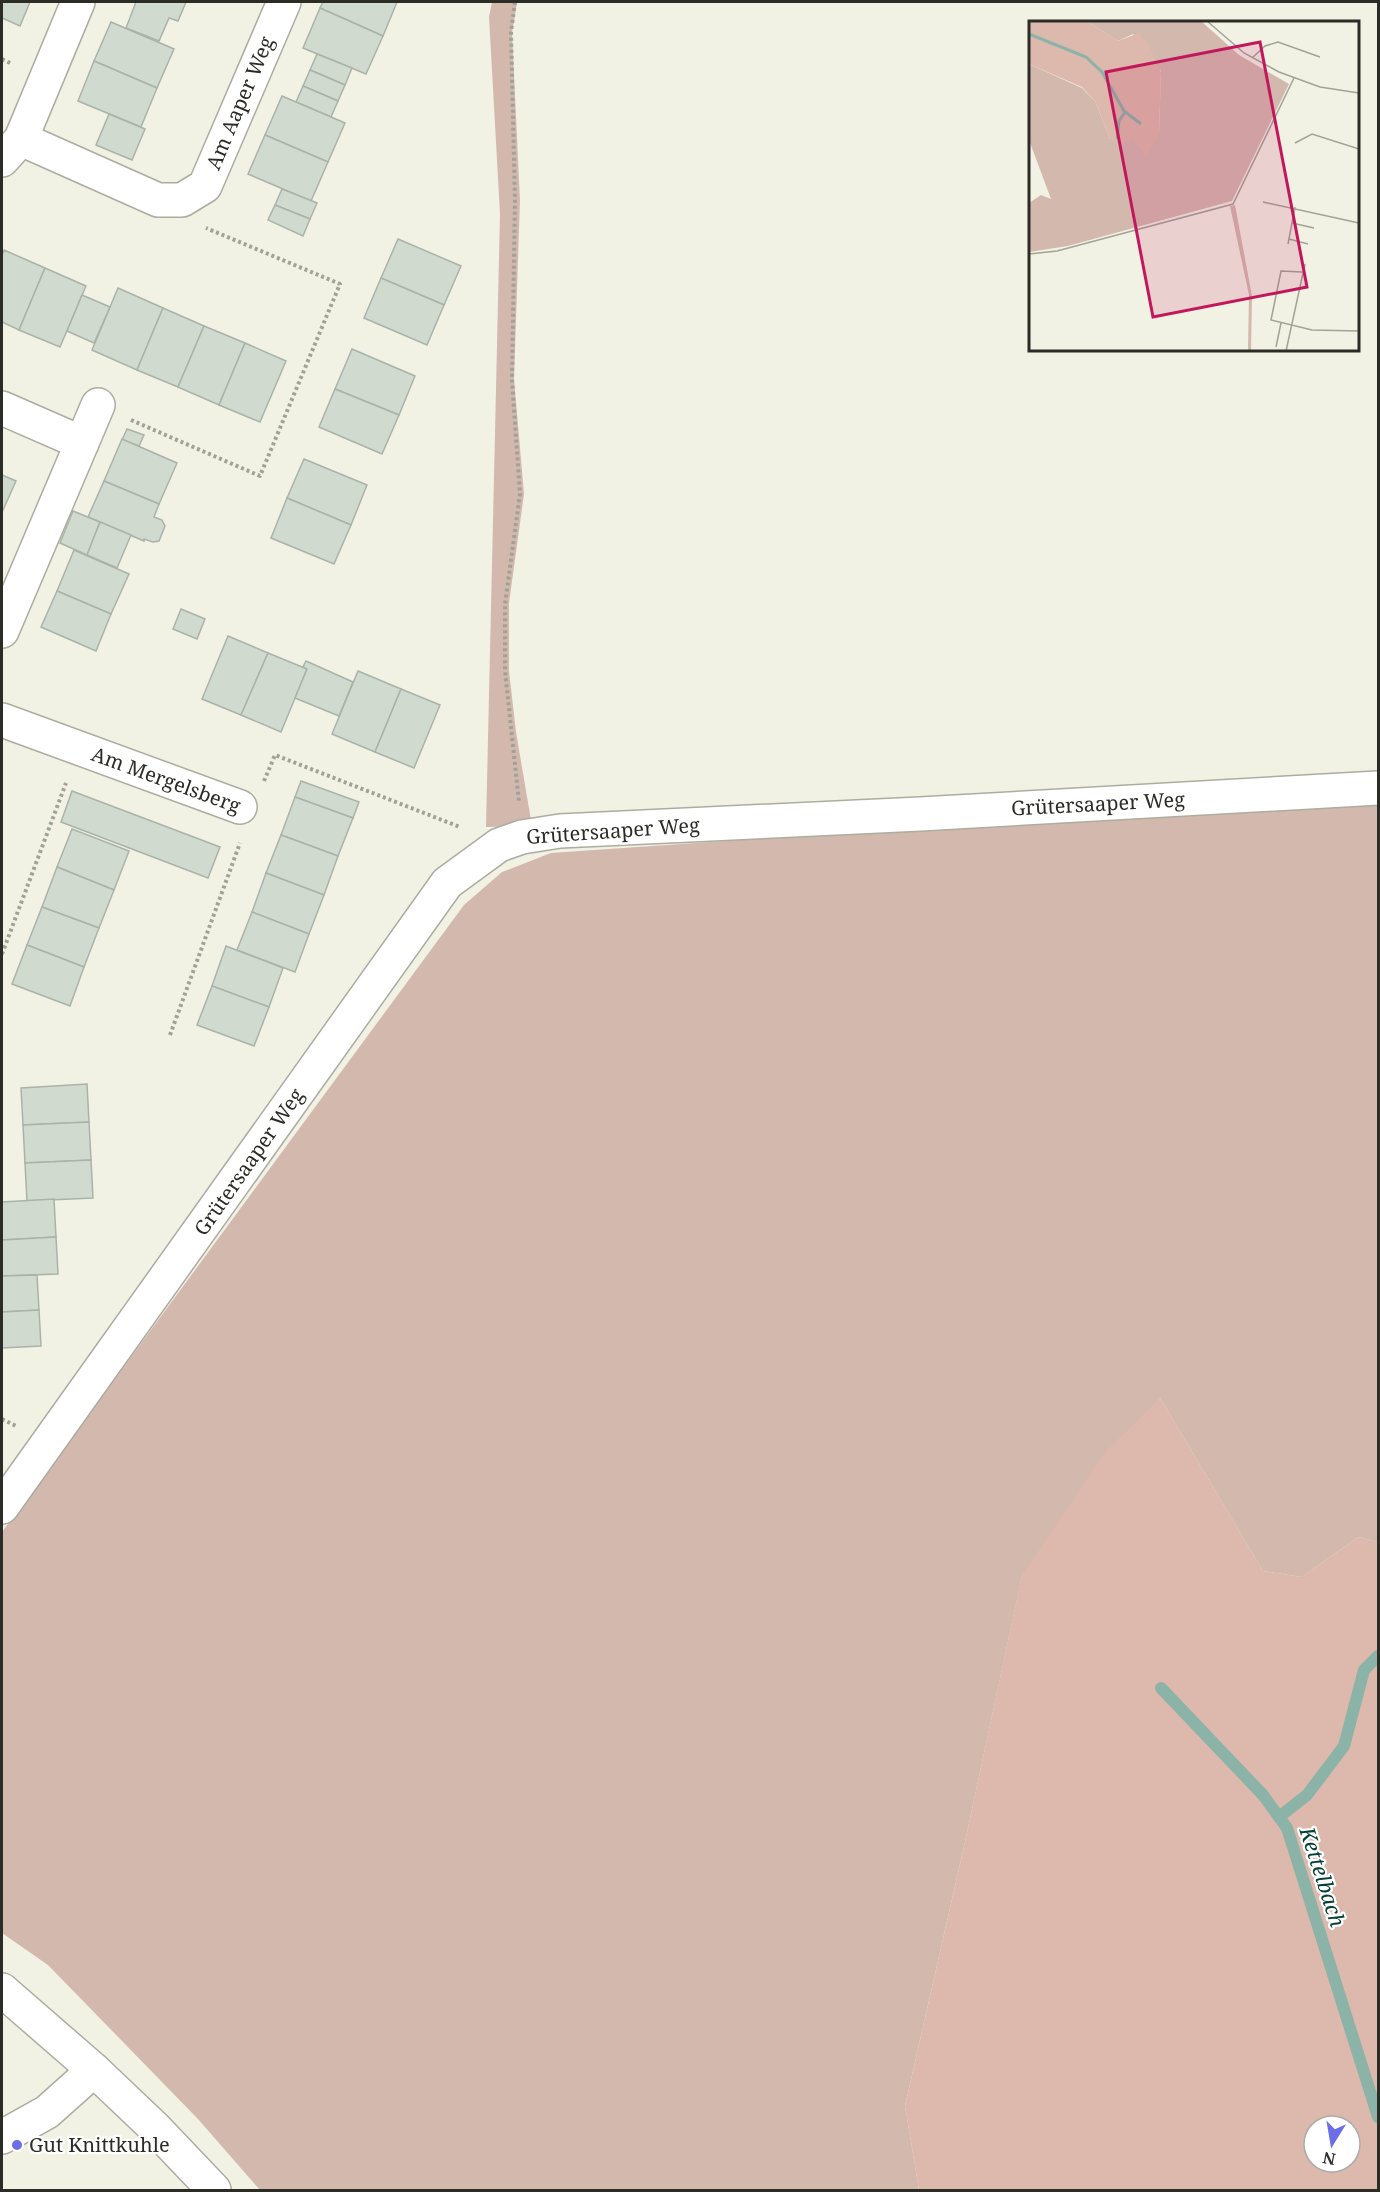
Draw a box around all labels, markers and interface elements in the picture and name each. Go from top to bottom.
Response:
inset map [1029,21,1359,351]
street label: Am Aaper Weg [199,32,280,174]
street label: Am Mergelsberg [88,740,245,819]
street label: Grütersaaper Weg [1010,785,1186,822]
street label: Grütersaaper Weg [525,811,701,850]
street label: Grütersaaper Weg [188,1083,310,1241]
water label: Kettelbach [1293,1822,1352,1931]
north arrow [1302,2114,1362,2174]
place label: Gut Knittkuhle [29,2131,170,2158]
marker: Gut Knittkuhle [10,2138,24,2152]
text: N [1320,2147,1337,2171]

